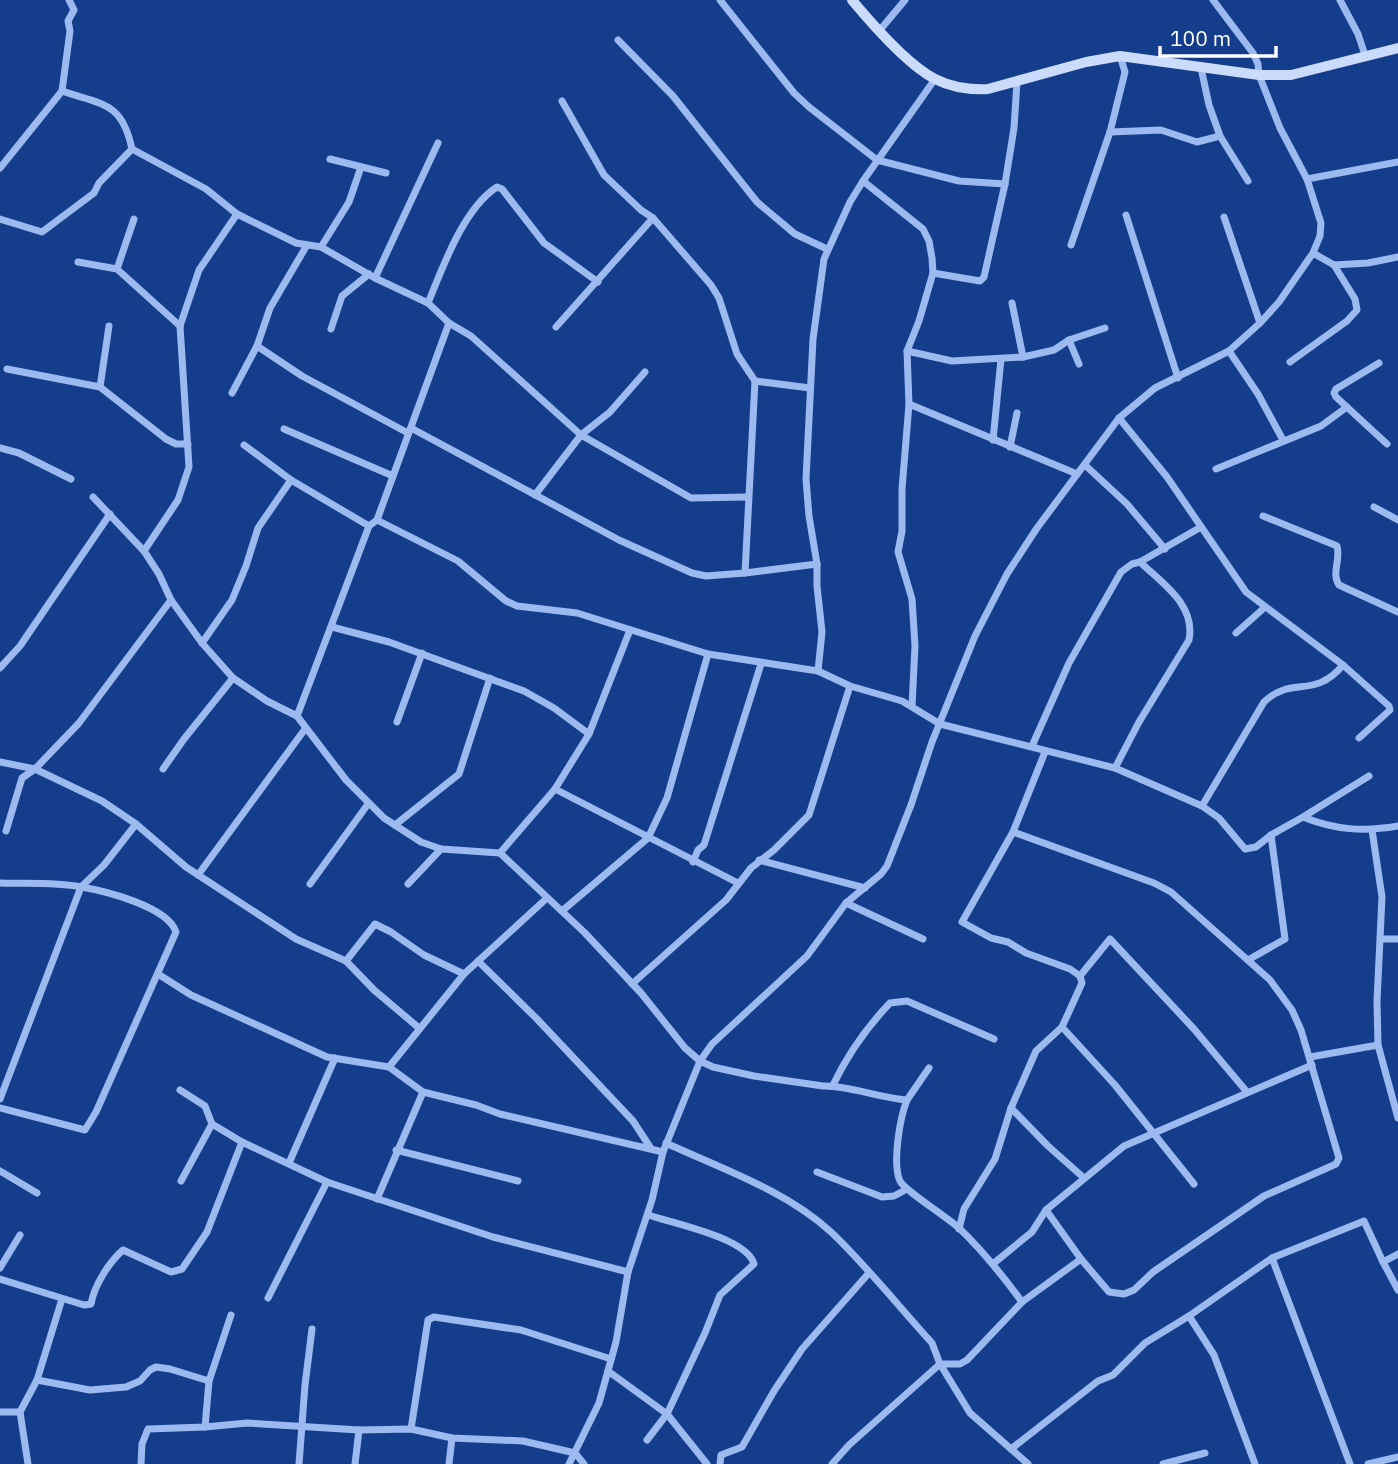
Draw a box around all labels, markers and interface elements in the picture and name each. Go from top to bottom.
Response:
scale bar [1160,14,1276,58]
text: 100 m [1170,24,1231,52]

